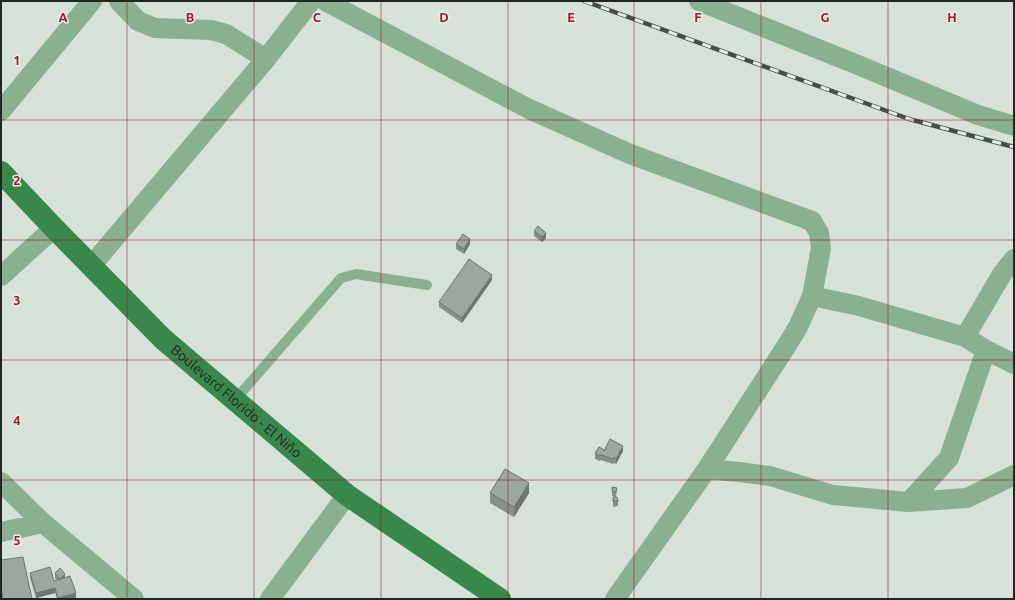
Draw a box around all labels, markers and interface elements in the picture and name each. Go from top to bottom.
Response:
text: A [58,10,68,24]
text: B [186,10,195,24]
text: C [313,10,322,24]
text: D [439,10,449,24]
text: E [567,10,575,24]
text: F [694,10,702,24]
text: G [821,10,830,24]
text: H [947,10,957,24]
text: 1 [13,53,21,67]
text: 2 [13,173,21,187]
text: 3 [13,293,21,307]
street label: Boulevard Florido - El Niño [168,341,305,461]
text: 4 [13,413,21,427]
text: 5 [13,533,21,547]

